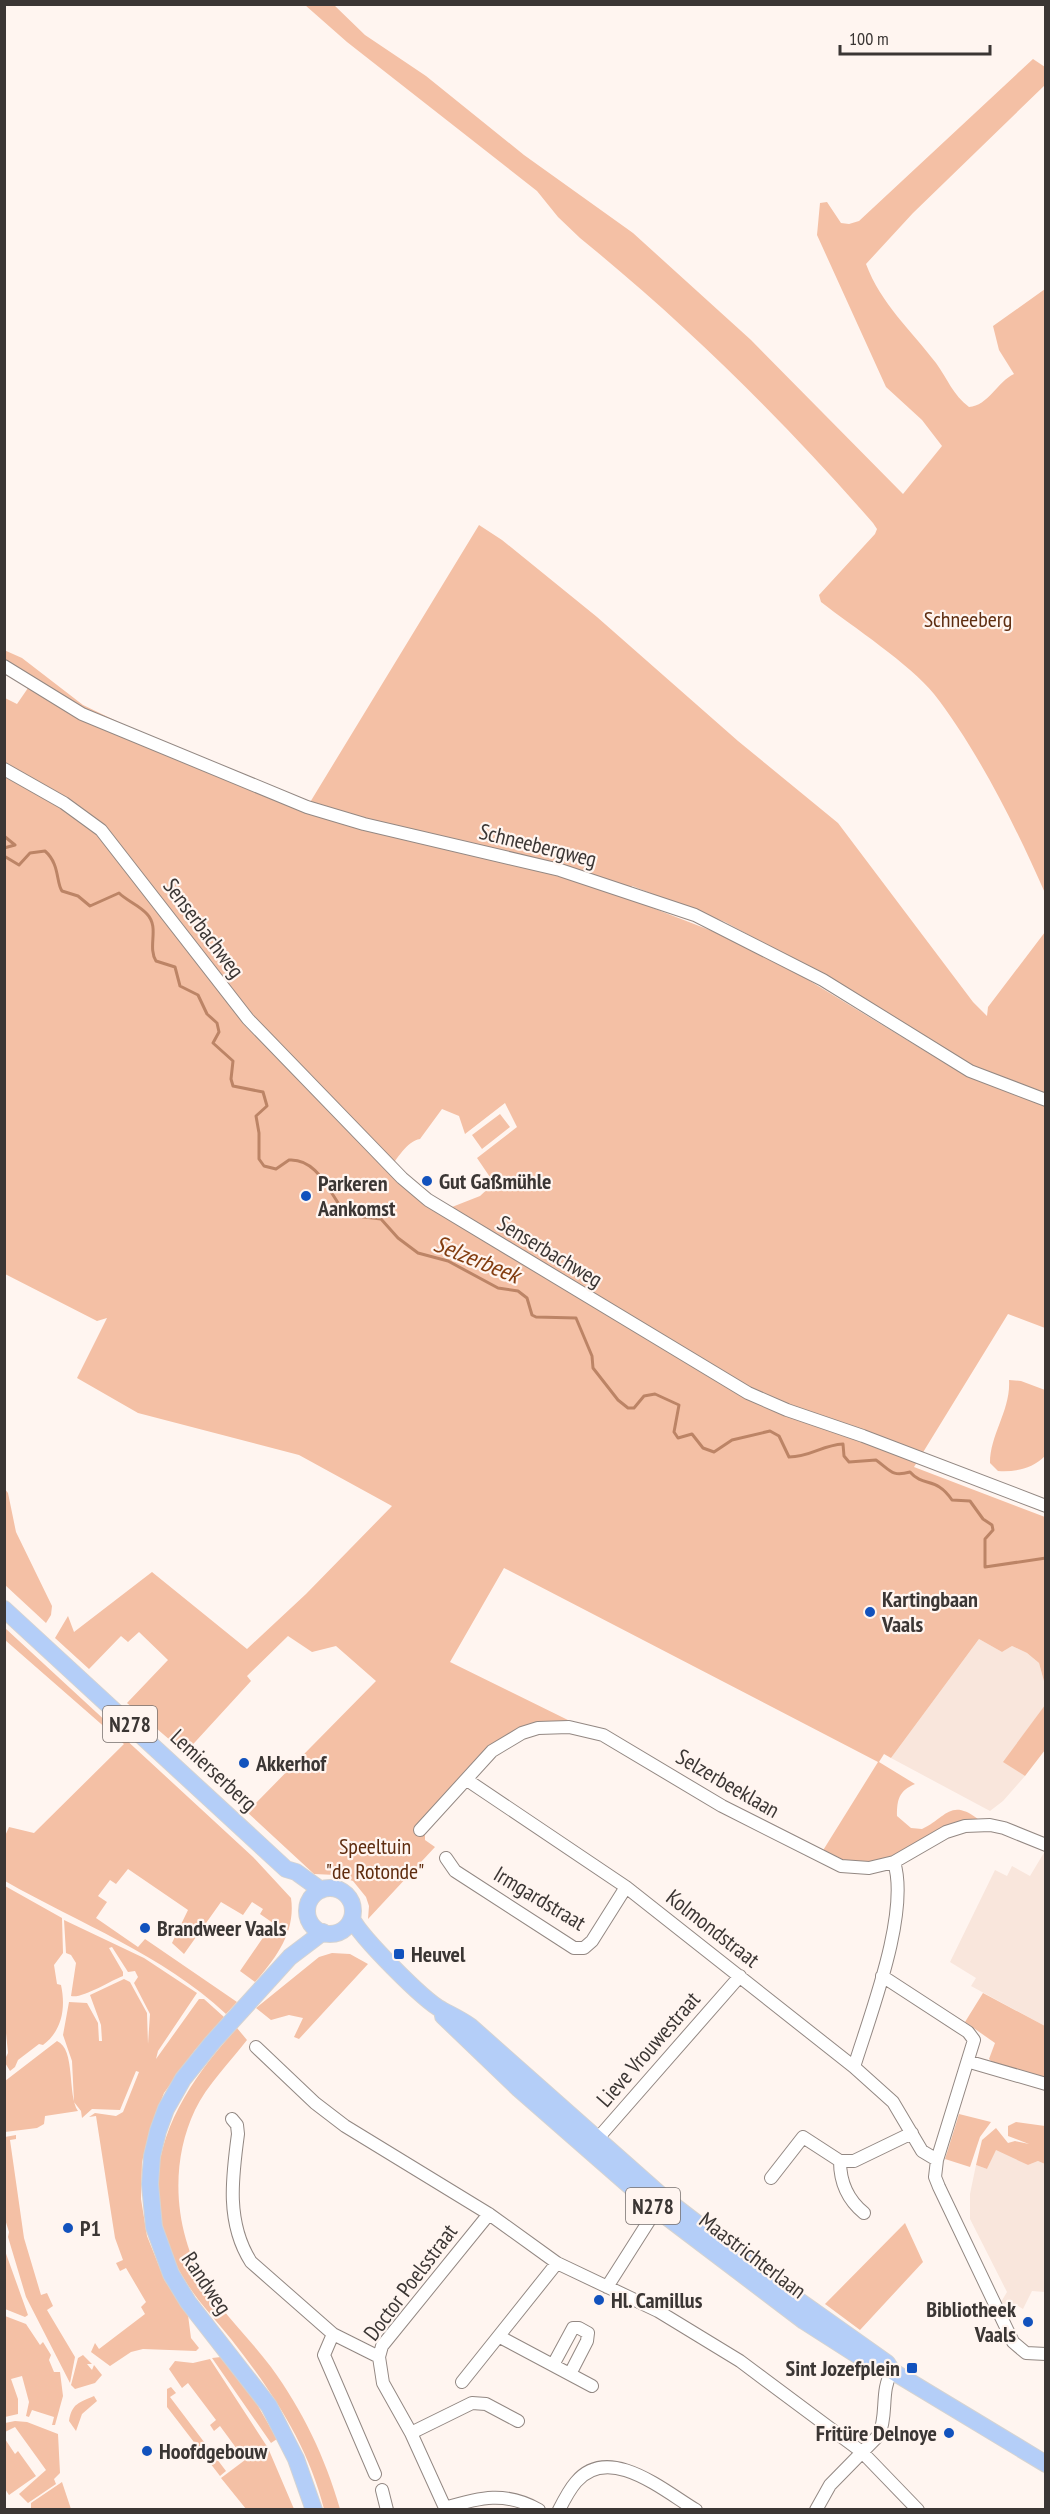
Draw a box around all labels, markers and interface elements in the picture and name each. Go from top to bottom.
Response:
scale bar [840,18,990,56]
text: 100 m [849,27,889,50]
park label: Schneeberg [924,605,1012,633]
street label: Schneebergweg [476,817,600,873]
street label: Senserbachweg [157,873,251,983]
place label: Gut Gaßmühle [439,1167,551,1195]
place label: Parkeren Aankomst [317,1169,396,1222]
marker: Gut Gaßmühle [420,1174,434,1188]
marker: Parkeren Aankomst [299,1189,313,1203]
street label: Senserbachweg [492,1209,608,1293]
water label: Selzerbeek [429,1228,527,1291]
place label: Kartingbaan Vaals [881,1585,978,1638]
marker: Kartingbaan Vaals [863,1605,877,1619]
road number: N278 [103,1706,157,1742]
street label: Lemierserberg [165,1723,263,1817]
street label: Selzerbeeklaan [671,1742,785,1824]
place label: Akkerhof [255,1749,327,1777]
marker: Akkerhof [237,1756,251,1770]
park label: Speeltuin "de Rotonde" [326,1832,424,1885]
street label: Irmgardstraat [489,1860,591,1936]
street label: Kolmondstraat [661,1883,765,1973]
place label: Brandweer Vaals [157,1914,287,1942]
marker: Brandweer Vaals [138,1921,152,1935]
place label: Heuvel [411,1940,466,1968]
marker: Heuvel [392,1947,406,1961]
street label: Lieve Vrouwestraat [590,1986,706,2112]
road number: N278 [626,2188,680,2224]
street label: Maastrichterlaan [694,2206,812,2304]
place label: P1 [80,2214,101,2242]
street label: Doctor Poelsstraat [357,2218,463,2346]
marker: P1 [61,2221,75,2235]
street label: Randweg [176,2246,238,2320]
place label: Hl. Camillus [611,2286,703,2314]
marker: Hl. Camillus [592,2293,606,2307]
place label: Bibliotheek Vaals [926,2295,1017,2348]
marker: Bibliotheek Vaals [1021,2315,1035,2329]
place label: Sint Jozefplein [786,2354,900,2382]
marker: Sint Jozefplein [905,2361,919,2375]
place label: Fritüre Delnoye [816,2419,937,2447]
marker: Fritüre Delnoye [942,2426,956,2440]
place label: Hoofdgebouw [159,2437,268,2465]
marker: Hoofdgebouw [140,2444,154,2458]

